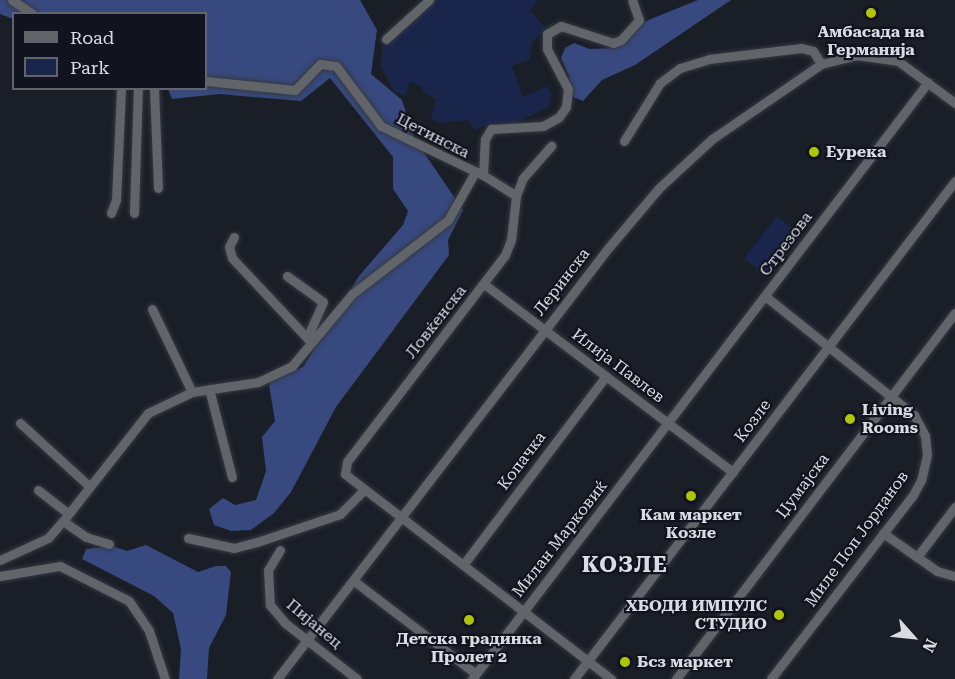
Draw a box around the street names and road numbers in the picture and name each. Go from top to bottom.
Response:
street label: Цетинска [393,109,473,163]
street label: Стрезова [756,208,816,280]
street label: Леринска [530,245,594,319]
street label: Ловќенска [401,282,471,362]
street label: Илија Павлев [568,325,668,407]
street label: Козле [731,396,775,446]
street label: Копачка [494,428,550,494]
street label: Џумајска [772,450,834,522]
street label: Миле Поп Јорданов [801,467,913,611]
street label: Милан Марковиќ [508,477,612,601]
street label: Пијанец [282,595,346,653]

